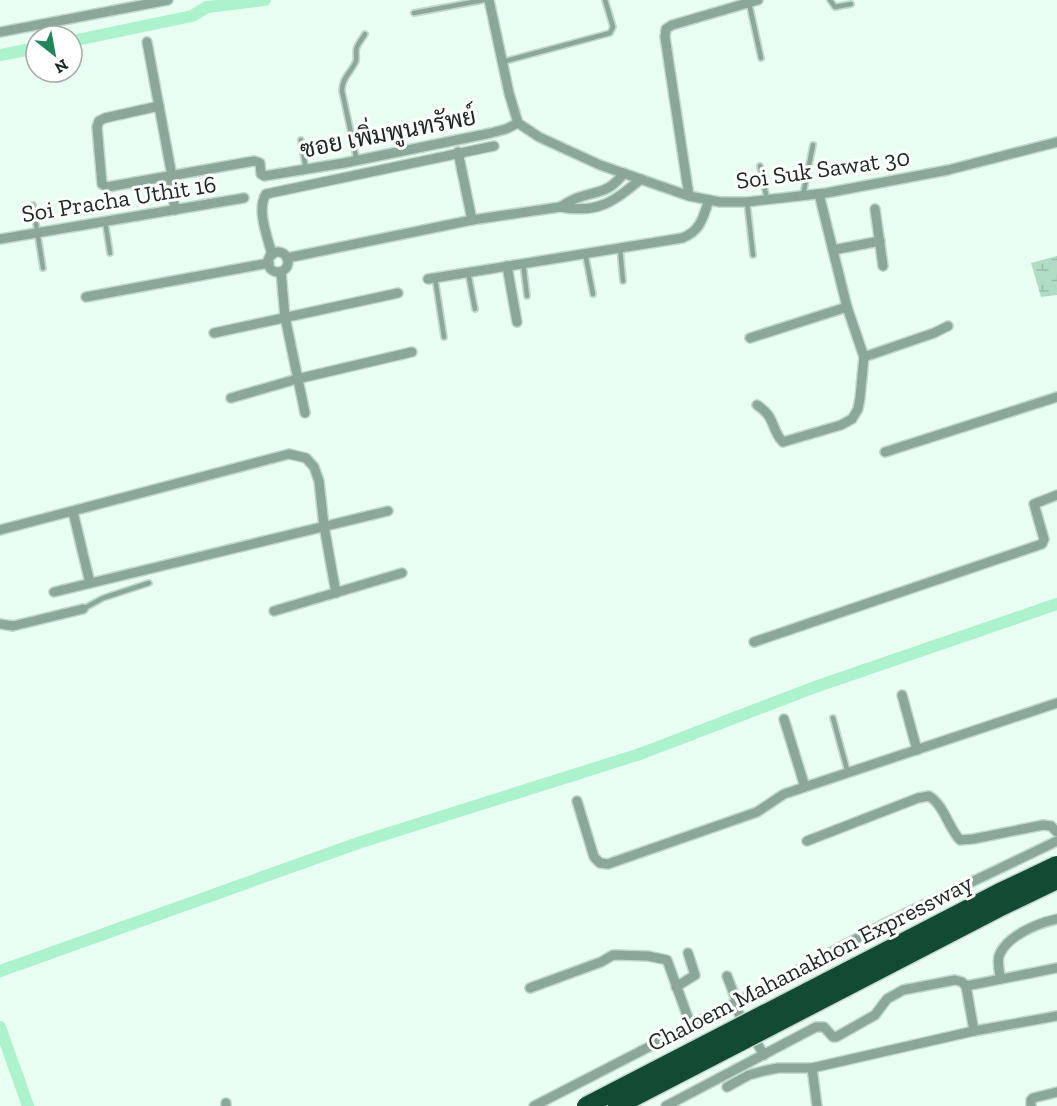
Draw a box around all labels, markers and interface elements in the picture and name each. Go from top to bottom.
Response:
north arrow [24,24,84,84]
text: N [51,55,72,78]
street label: ซอย เพิ่มพูนทรัพย์ [297,96,479,167]
street label: Soi Suk Sawat 30 [734,142,912,195]
street label: Soi Pracha Uthit 16 [20,169,218,228]
street label: Chaloem Mahanakhon Expressway [642,867,978,1057]

